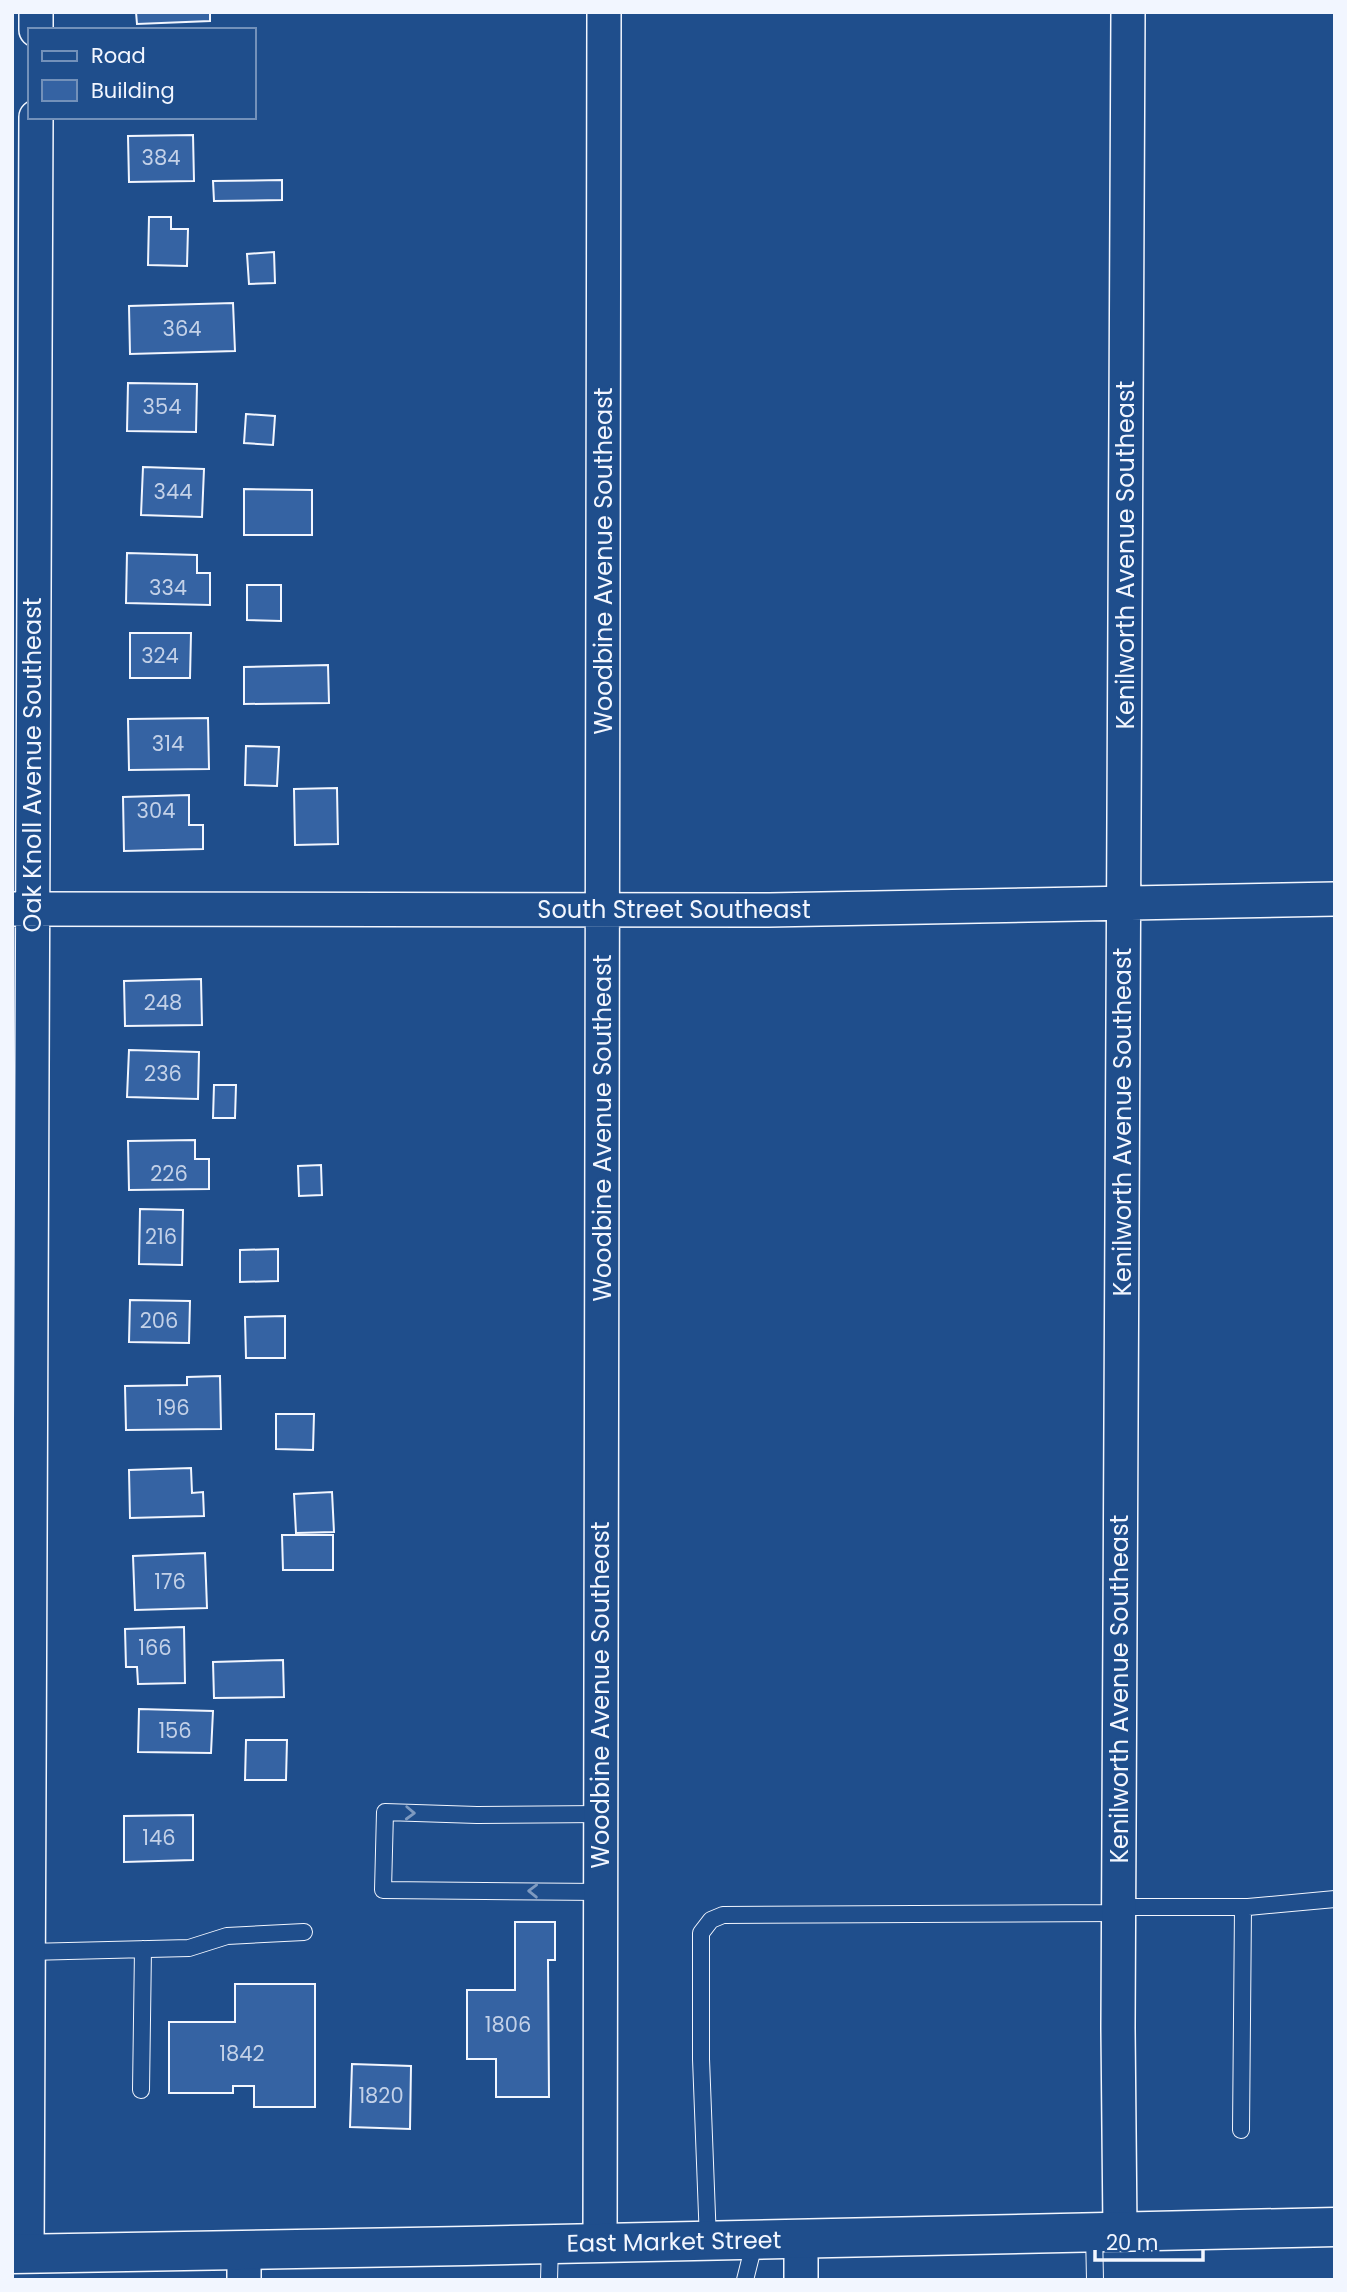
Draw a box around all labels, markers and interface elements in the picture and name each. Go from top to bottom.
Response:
legend [28,28,256,119]
text: Road [91,41,146,70]
text: Building [91,76,175,105]
house number: 384 [142,143,180,172]
house number: 364 [163,314,201,343]
street label: Kenilworth Avenue Southeast [1109,381,1142,729]
street label: Woodbine Avenue Southeast [587,388,620,734]
house number: 354 [143,392,181,421]
house number: 344 [154,477,192,506]
house number: 334 [149,573,187,602]
street label: Oak Knoll Avenue Southeast [16,598,49,932]
house number: 324 [141,641,179,670]
house number: 314 [152,729,184,758]
house number: 304 [137,796,175,825]
street label: South Street Southeast [537,893,811,926]
street label: Kenilworth Avenue Southeast [1106,948,1139,1296]
street label: Woodbine Avenue Southeast [586,955,619,1301]
house number: 248 [144,988,182,1017]
house number: 236 [144,1059,182,1088]
house number: 226 [150,1159,188,1188]
house number: 216 [145,1222,177,1251]
house number: 206 [140,1306,178,1335]
house number: 196 [156,1393,190,1422]
street label: Kenilworth Avenue Southeast [1103,1515,1136,1863]
street label: Woodbine Avenue Southeast [584,1522,617,1868]
house number: 176 [154,1567,186,1596]
house number: 166 [138,1633,172,1662]
house number: 156 [158,1716,192,1745]
one-way arrow [404,1805,415,1820]
house number: 146 [142,1823,176,1852]
one-way arrow [527,1883,537,1899]
house number: 1806 [485,2010,531,2039]
house number: 1842 [219,2039,265,2068]
house number: 1820 [358,2081,404,2110]
scale bar [1095,2218,1204,2262]
street label: East Market Street [566,2223,782,2260]
text: 20 m [1106,2228,1159,2257]

